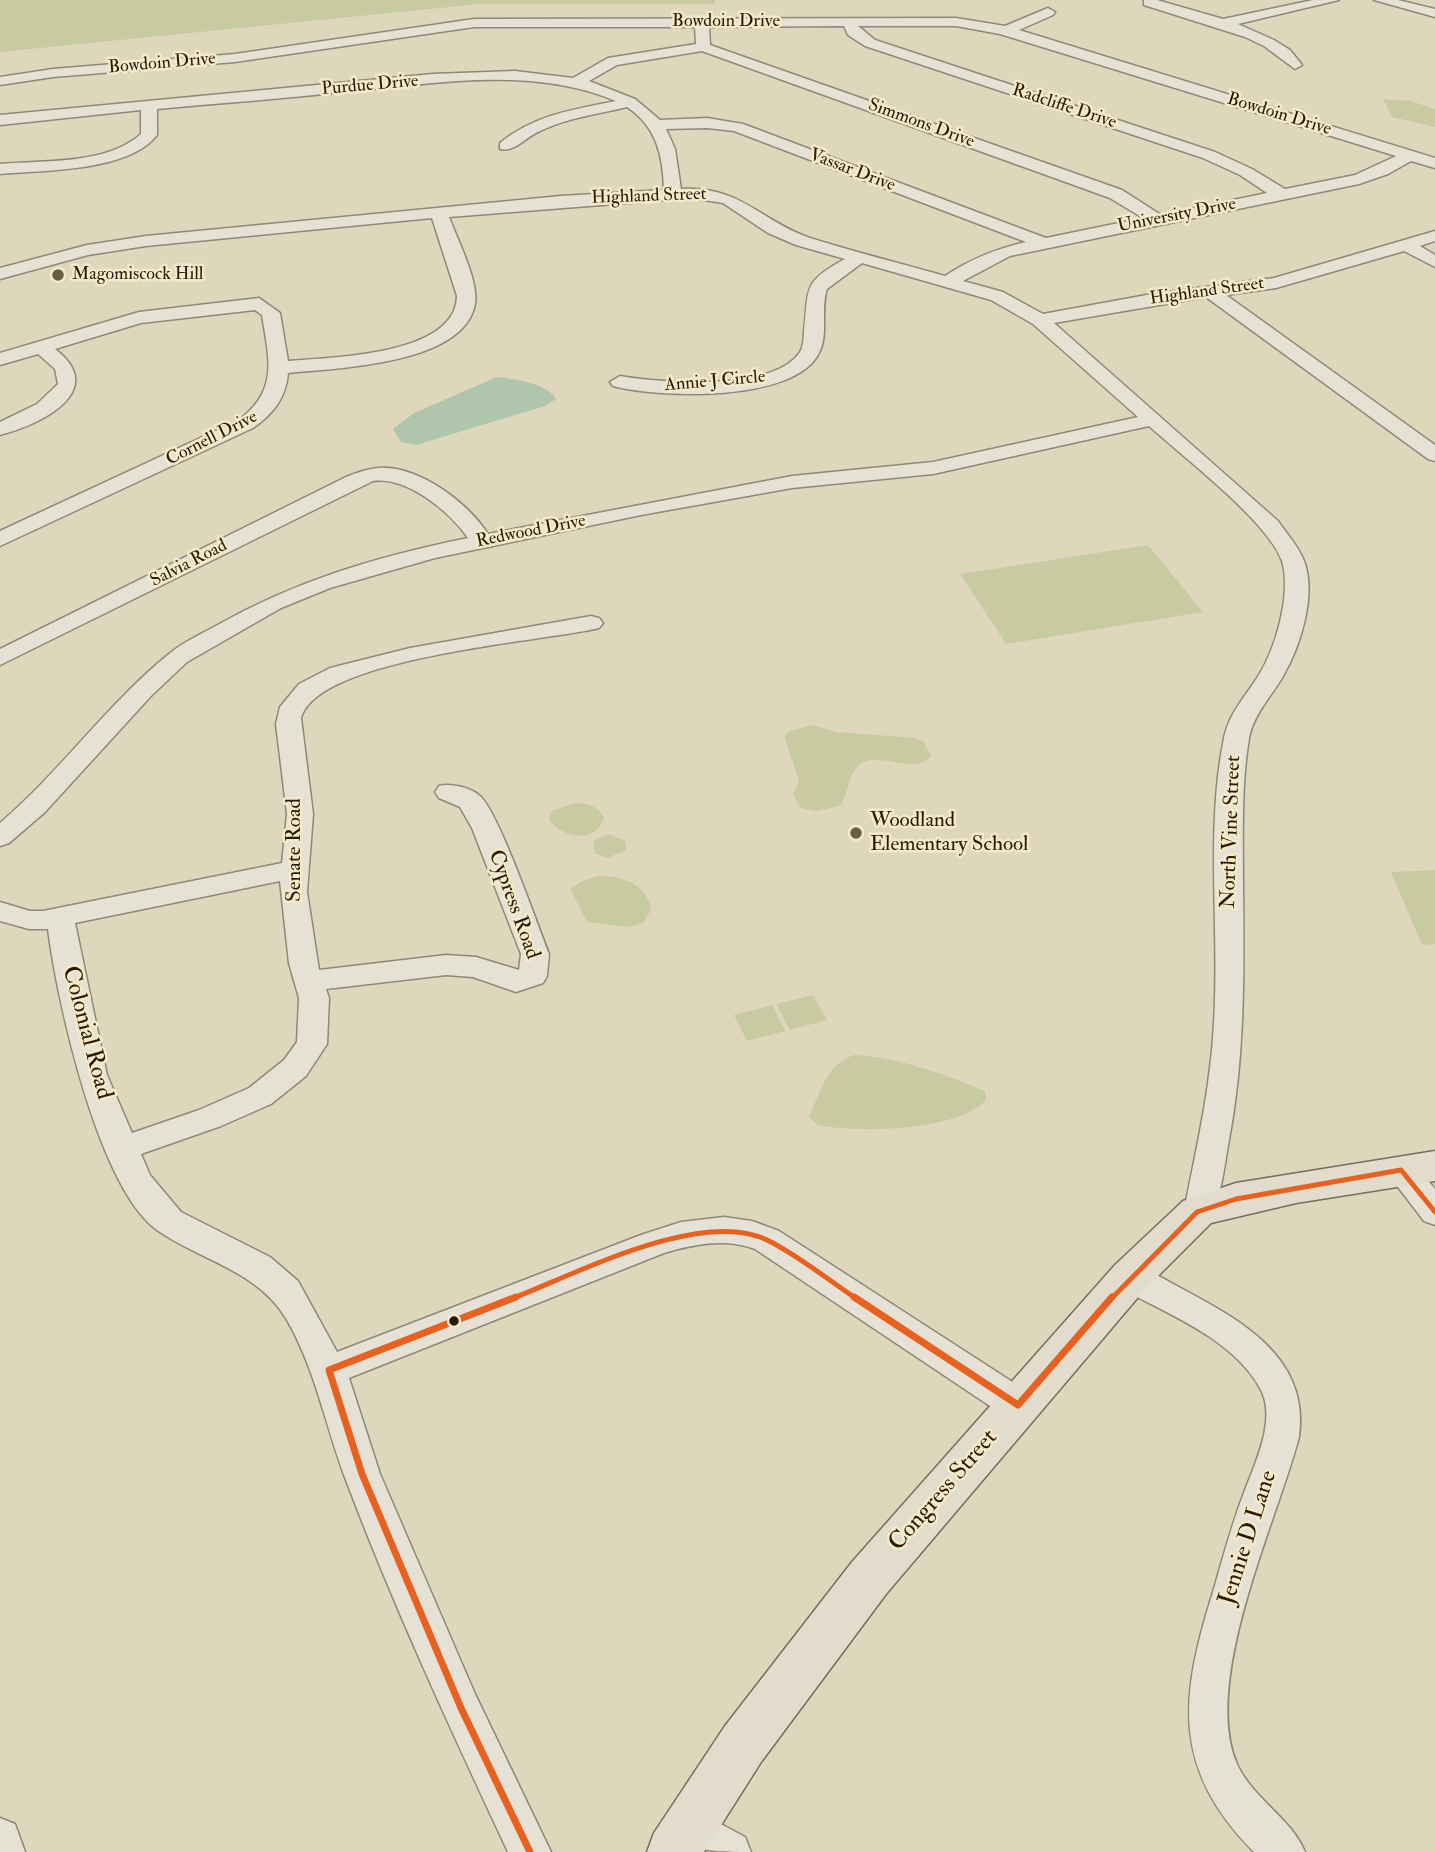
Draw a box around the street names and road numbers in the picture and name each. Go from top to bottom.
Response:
street label: Bowdoin Drive [672,11,780,33]
street label: Bowdoin Drive [107,49,217,79]
street label: Purdue Drive [321,71,419,101]
street label: Radcliffe Drive [1009,80,1119,134]
street label: Bowdoin Drive [1224,89,1334,141]
street label: Simmons Drive [865,95,977,153]
street label: Vassar Drive [806,145,898,197]
street label: Highland Street [591,184,707,210]
street label: University Drive [1116,194,1238,238]
street label: Highland Street [1149,273,1265,311]
street label: Annie J Circle [664,367,766,397]
street label: Cornell Drive [163,407,261,471]
street label: Redwood Drive [474,511,588,553]
street label: Salvia Road [147,535,231,593]
street label: North Vine Street [1217,755,1247,909]
street label: Senate Road [282,798,308,902]
street label: Cypress Road [482,847,544,963]
street label: Colonial Road [54,963,118,1103]
street label: Congress Street [883,1424,1005,1558]
street label: Jennie D Lane [1214,1467,1284,1609]

